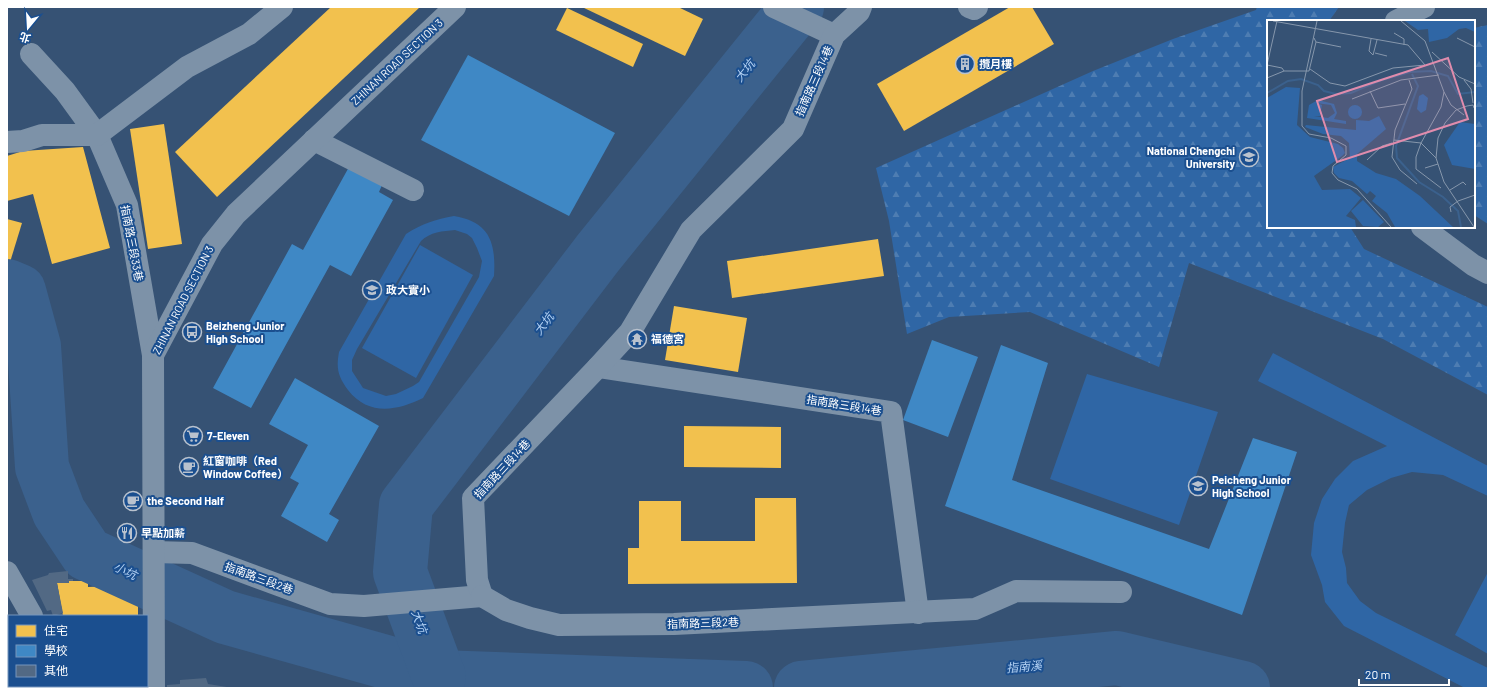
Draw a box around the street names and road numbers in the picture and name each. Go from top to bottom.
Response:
street label: ZHINAN ROAD SECTION 3 [348,16,445,107]
street label: 指南路三段14巷 [792,43,835,118]
street label: 指南路三段33巷 [119,204,146,282]
street label: ZHINAN ROAD SECTION 3 [150,243,216,356]
street label: 指南路三段14巷 [806,392,883,417]
street label: 指南路三段14巷 [471,436,532,501]
street label: 指南路三段2巷 [223,559,295,596]
street label: 指南路三段2巷 [667,615,739,630]

